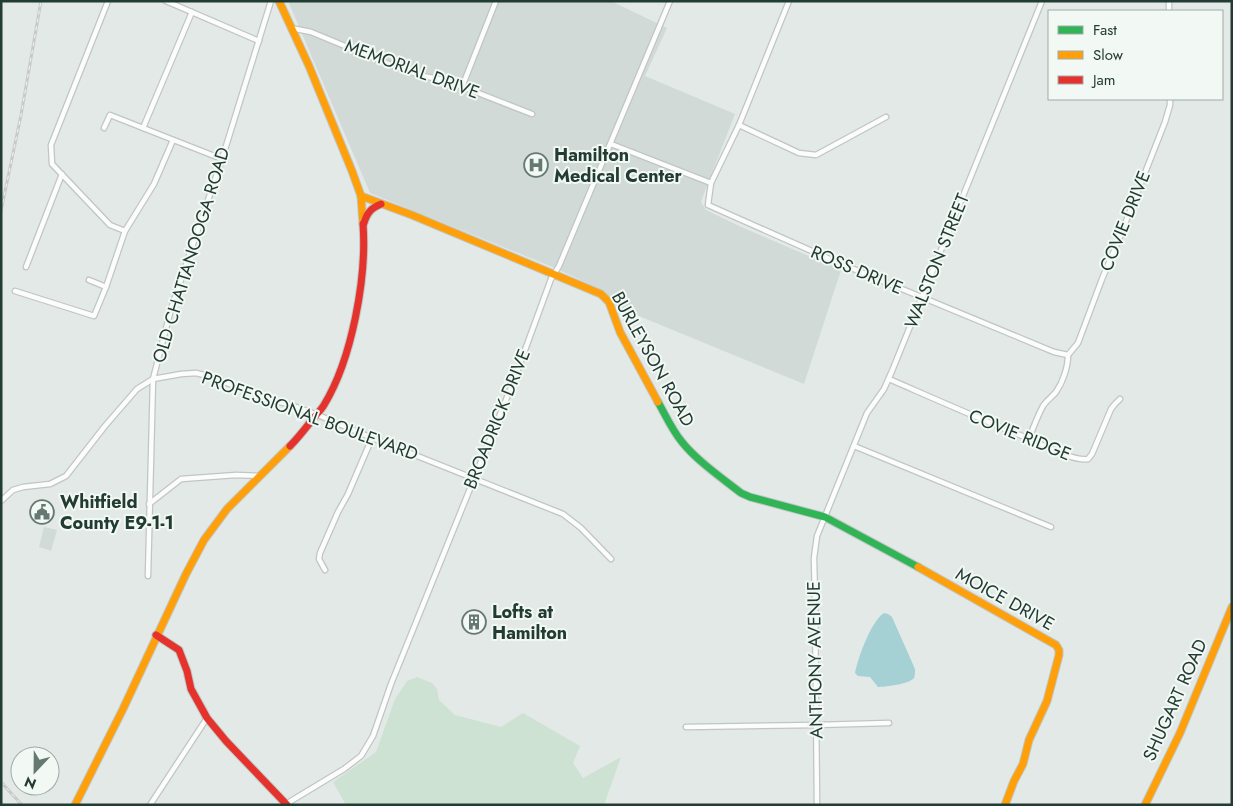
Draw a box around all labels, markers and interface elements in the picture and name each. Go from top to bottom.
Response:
legend [1048,10,1223,100]
text: Fast [1093,19,1117,41]
street label: MEMORIAL DRIVE [341,33,483,105]
text: Slow [1093,44,1124,66]
text: Jam [1091,69,1116,91]
place label: Hamilton Medical Center [554,142,683,189]
street label: OLD CHATTANOOGA ROAD [146,144,236,366]
hospital icon: Hamilton Medical Center [523,152,549,178]
street label: COVIE DRIVE [1093,167,1157,275]
street label: WALSTON STREET [898,189,976,332]
street label: ROSS DRIVE [807,239,907,301]
street label: BURLEYSON ROAD [605,287,701,431]
street label: BROADRICK DRIVE [457,345,537,493]
street label: PROFESSIONAL BOULEVARD [198,365,422,467]
street label: COVIE RIDGE [965,403,1075,467]
place label: Whitfield County E9-1-1 [60,489,174,536]
public building icon: Whitfield County E9-1-1 [29,499,55,525]
street label: MOICE DRIVE [951,561,1059,637]
street label: ANTHONY AVENUE [801,581,829,739]
place label: Lofts at Hamilton [492,599,567,646]
building icon: Lofts at Hamilton [461,609,487,635]
street label: SHUGART ROAD [1136,635,1214,765]
north arrow [10,746,60,796]
text: N [21,772,39,794]

